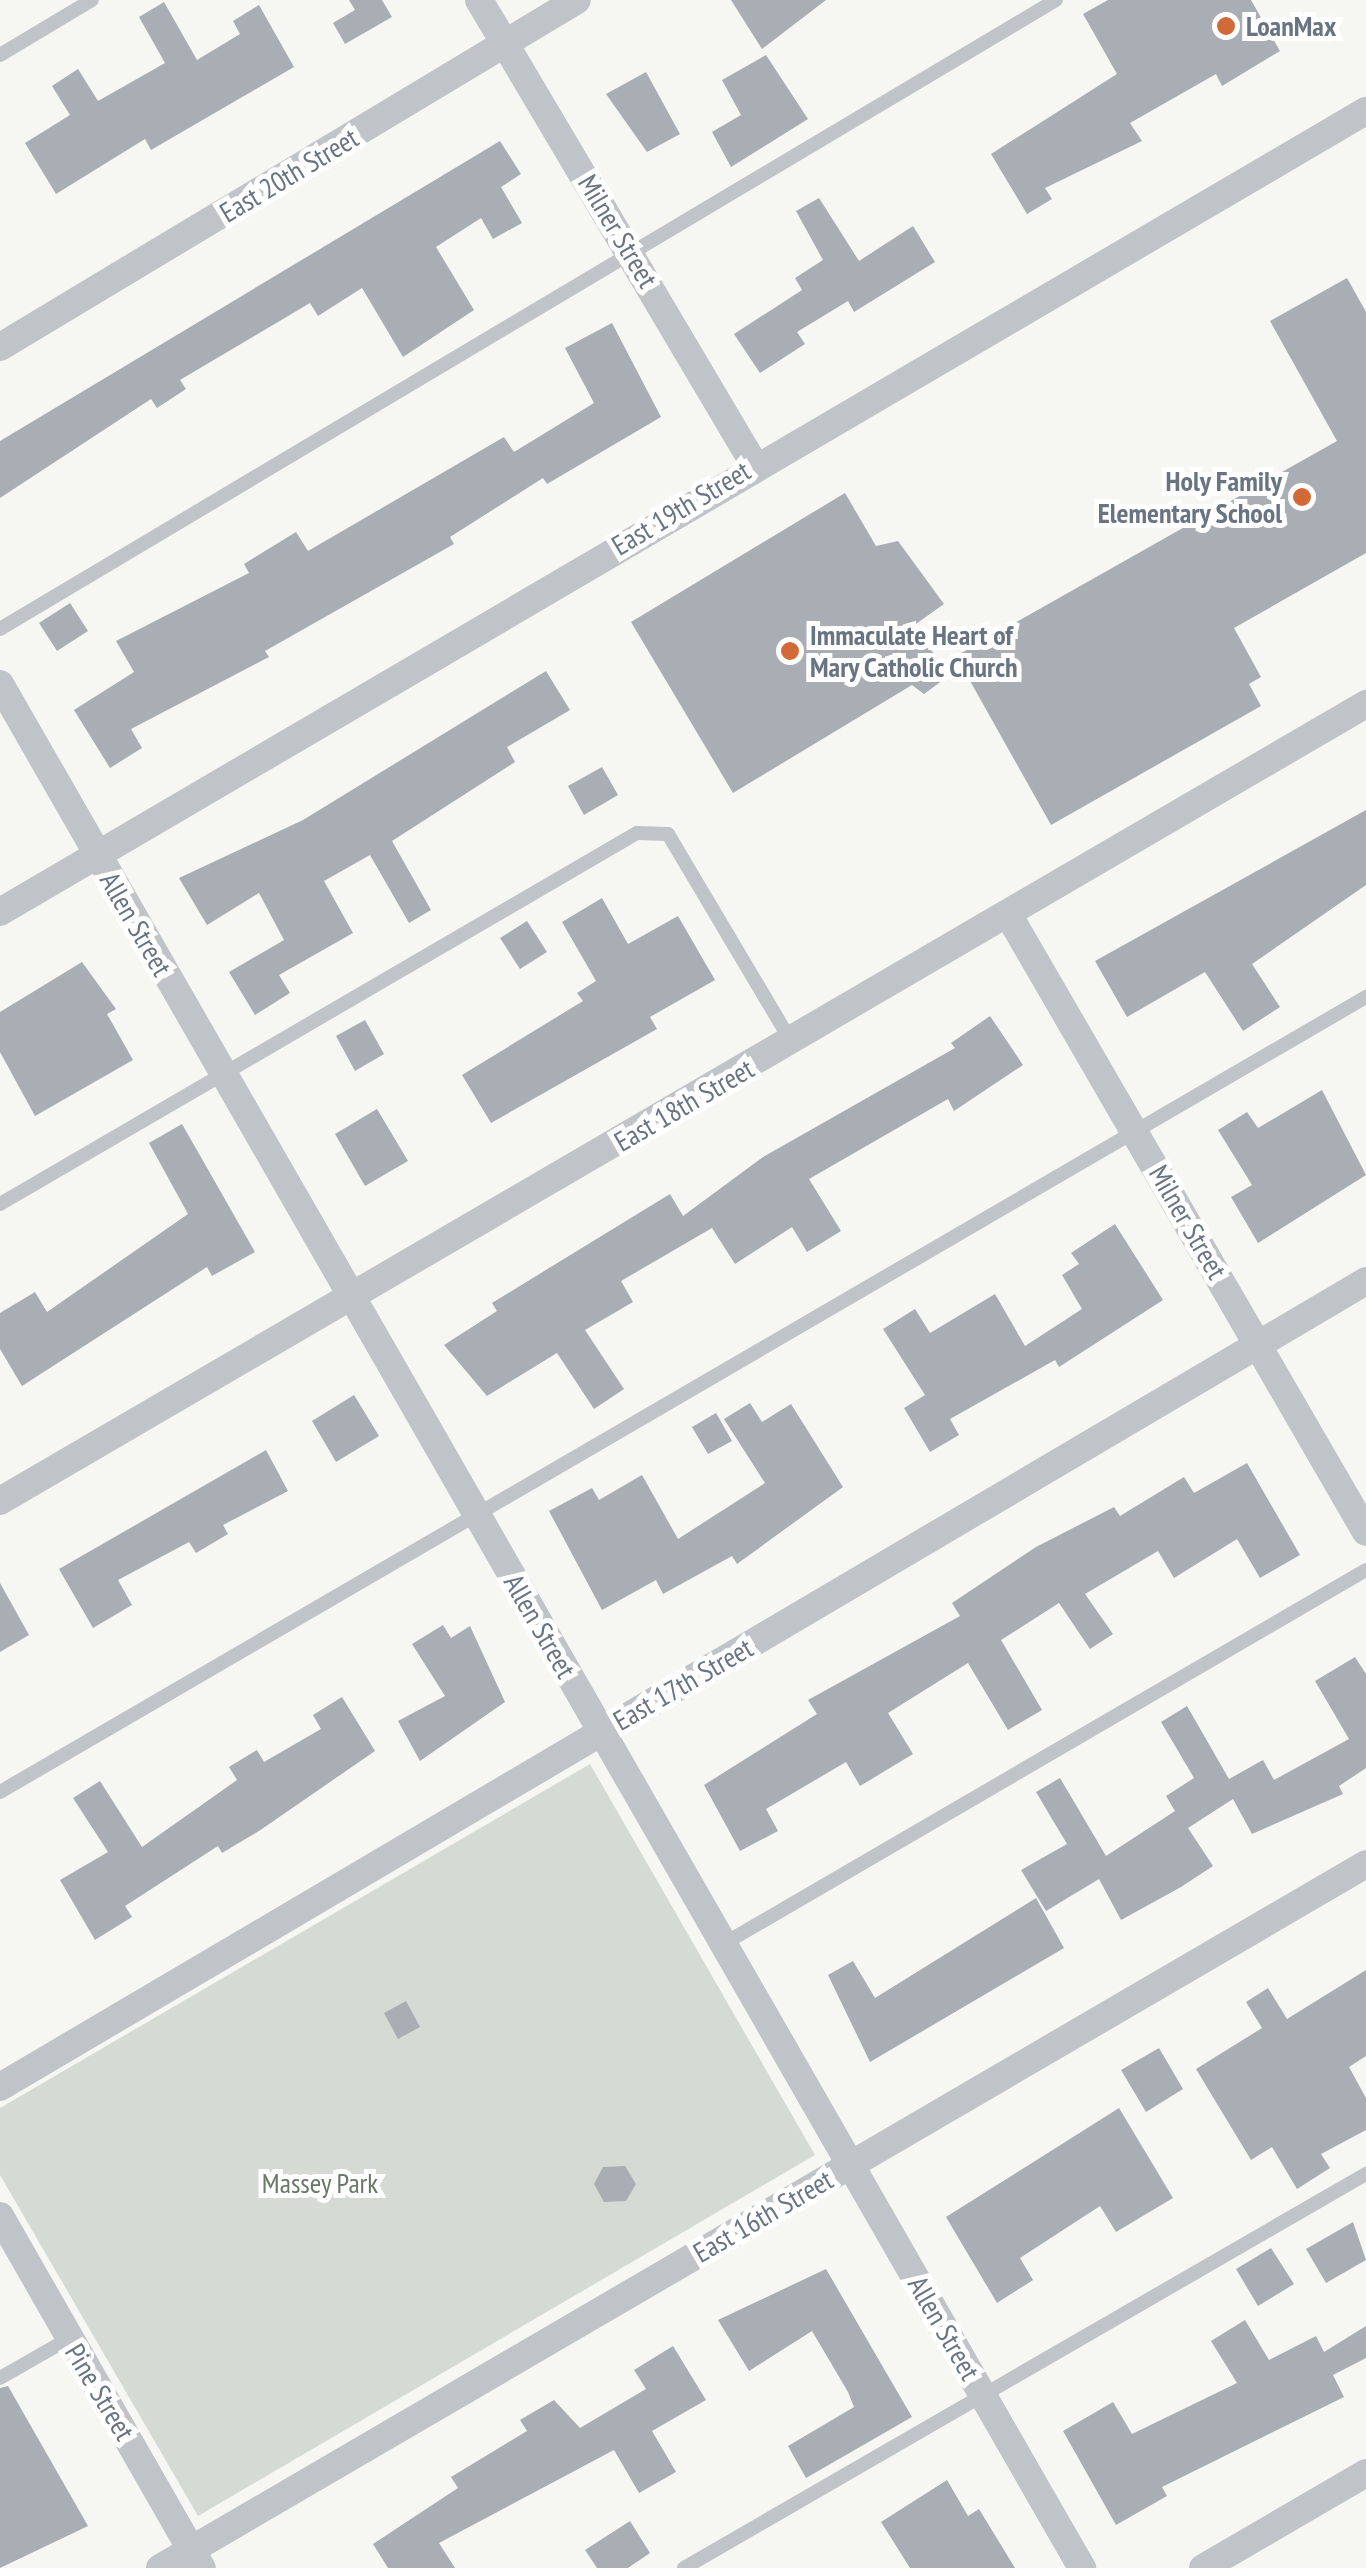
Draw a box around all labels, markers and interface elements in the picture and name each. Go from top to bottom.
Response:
place label: LoanMax [1246,9,1336,43]
marker: LoanMax [1215,15,1237,37]
street label: East 20th Street [214,121,364,229]
street label: Milner Street [571,168,665,294]
street label: East 19th Street [606,454,756,562]
place label: Holy Family Elementary School [1097,464,1282,530]
marker: Holy Family Elementary School [1291,486,1313,508]
place label: Immaculate Heart of Mary Catholic Church [810,618,1020,684]
marker: Immaculate Heart of Mary Catholic Church [779,640,801,662]
street label: Allen Street [93,866,179,982]
street label: East 18th Street [608,1052,760,1158]
street label: Milner Street [1142,1159,1234,1285]
street label: Allen Street [497,1568,583,1684]
street label: East 17th Street [607,1631,759,1737]
street label: East 16th Street [687,2163,839,2269]
park label: Massey Park [261,2166,379,2200]
street label: Allen Street [901,2270,987,2386]
street label: Pine Street [58,2338,142,2446]

